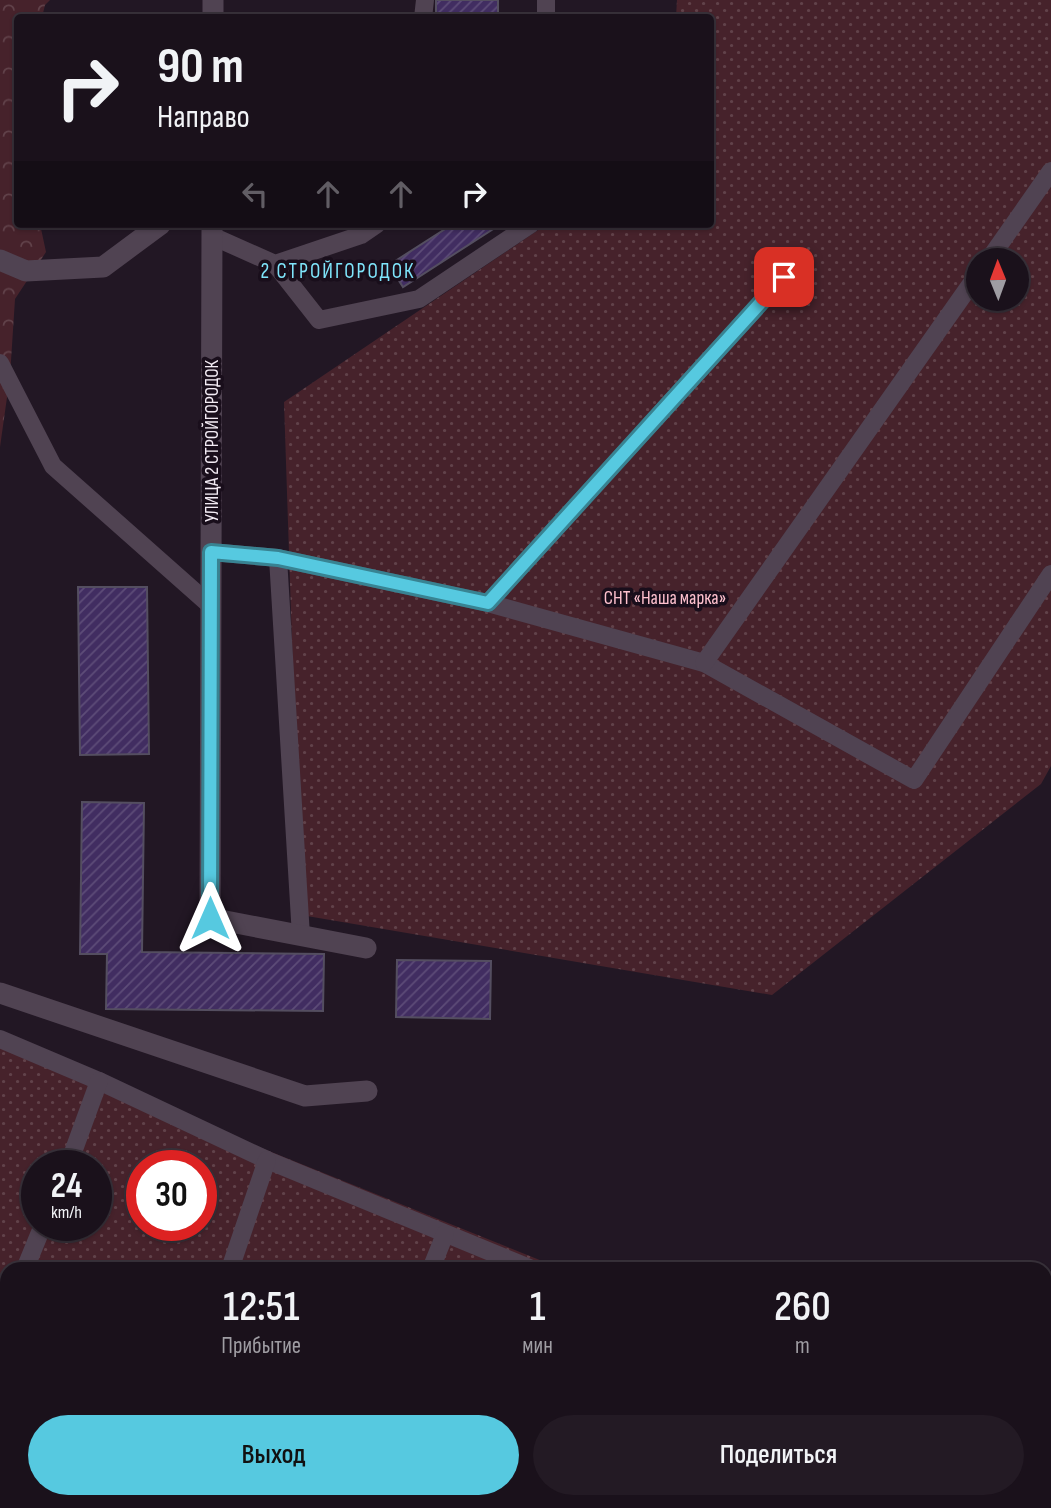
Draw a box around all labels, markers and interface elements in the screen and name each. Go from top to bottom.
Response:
text: 90 m [157,38,244,97]
icon: right [42,42,133,133]
text: Направо [157,98,250,137]
icon: left [236,175,274,213]
icon: ahead [309,175,347,213]
icon: ahead [382,175,420,213]
icon: right [455,175,493,213]
pin [754,247,814,307]
north arrow [966,248,1029,312]
map controls [966,248,1029,311]
icon: arrive [765,258,803,296]
district label: 2 СТРОЙГОРОДОК [261,259,416,284]
street label: УЛИЦА 2 СТРОЙГОРОДОК [201,359,224,522]
park label: СНТ «Наша марка» [604,587,726,610]
position arrow [173,881,247,955]
speed limit sign: 30 [126,1150,217,1241]
text: 24 [51,1165,82,1208]
text: km/h [51,1202,82,1223]
text: 12:51 [223,1282,299,1333]
text: 1 [530,1282,545,1333]
text: 260 [774,1282,831,1333]
text: Прибытие [221,1332,301,1360]
text: мин [522,1332,553,1360]
text: m [795,1332,810,1360]
button: Выход [28,1415,519,1495]
button: Поделиться [533,1415,1024,1495]

